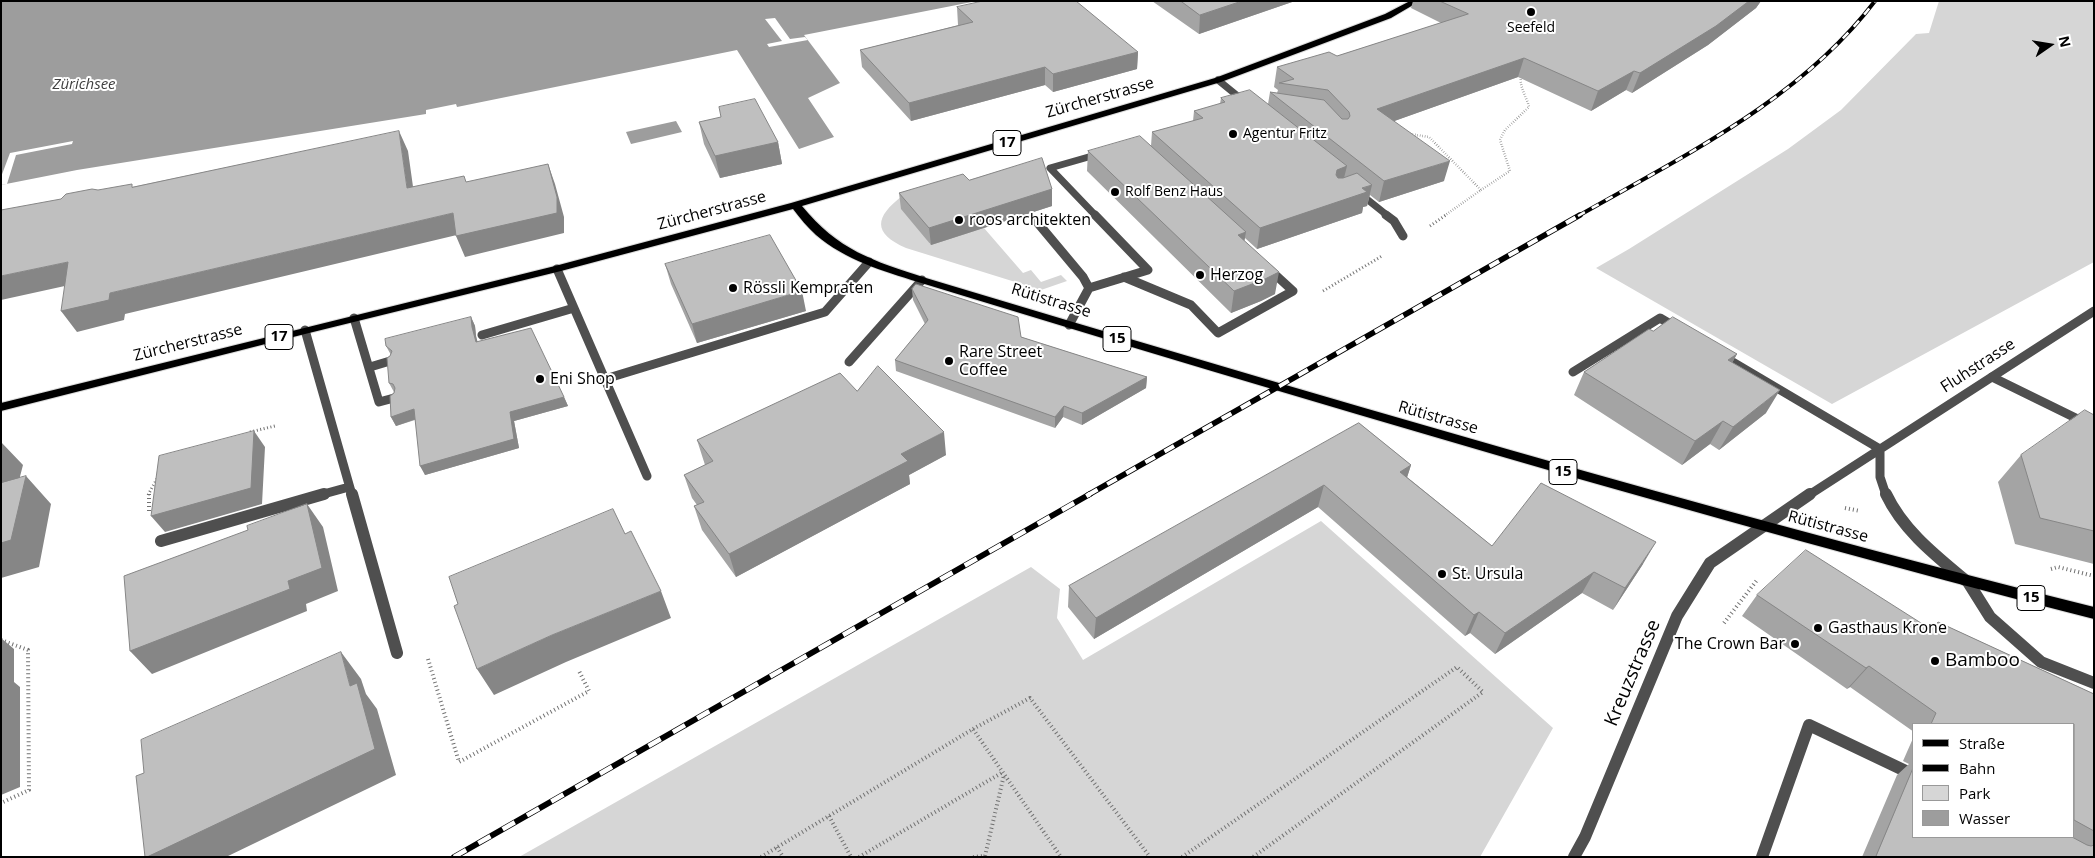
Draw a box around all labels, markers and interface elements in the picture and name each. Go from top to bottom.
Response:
marker: Seefeld [1525,6,1537,18]
place label: Seefeld [1507,20,1555,36]
north arrow [2025,20,2075,70]
text: N [2055,34,2076,49]
street label: Zürcherstrasse [1044,73,1156,123]
water label: Zürichsee [52,76,116,94]
place label: Agentur Fritz [1243,126,1327,142]
marker: Agentur Fritz [1227,128,1239,140]
road number: 17 [993,130,1021,156]
place label: Rolf Benz Haus [1125,184,1223,200]
marker: Rolf Benz Haus [1109,186,1121,198]
street label: Zürcherstrasse [656,187,768,235]
place label: roos architekten [969,210,1091,230]
marker: roos architekten [953,214,965,226]
place label: Herzog [1210,265,1263,285]
marker: Herzog [1194,269,1206,281]
place label: Rössli Kempraten [743,278,873,298]
street label: Rütistrasse [1009,280,1093,322]
marker: Rössli Kempraten [727,282,739,294]
street label: Zürcherstrasse [132,320,244,366]
road number: 17 [265,324,293,350]
road number: 15 [1103,326,1131,352]
street label: Fluhstrasse [1937,335,2019,397]
place label: Rare Street Coffee [959,342,1042,380]
marker: Rare Street Coffee [943,355,955,367]
place label: Eni Shop [550,369,615,389]
marker: Eni Shop [534,373,546,385]
street label: Rütistrasse [1396,397,1480,439]
road number: 15 [1549,460,1577,484]
street label: Rütistrasse [1786,507,1870,547]
place label: St. Ursula [1452,564,1523,584]
marker: St. Ursula [1436,568,1448,580]
road number: 15 [2017,586,2045,610]
street label: Kreuzstrasse [1600,616,1666,730]
place label: Gasthaus Krone [1828,618,1947,638]
marker: Gasthaus Krone [1812,622,1824,634]
place label: The Crown Bar [1675,634,1785,654]
marker: The Crown Bar [1789,638,1801,650]
place label: Bamboo [1945,650,2020,672]
marker: Bamboo [1929,655,1941,667]
legend [1912,723,2075,838]
text: Straße [1959,733,2005,753]
text: Bahn [1959,758,1995,778]
text: Park [1959,783,1990,803]
text: Wasser [1959,808,2010,828]

